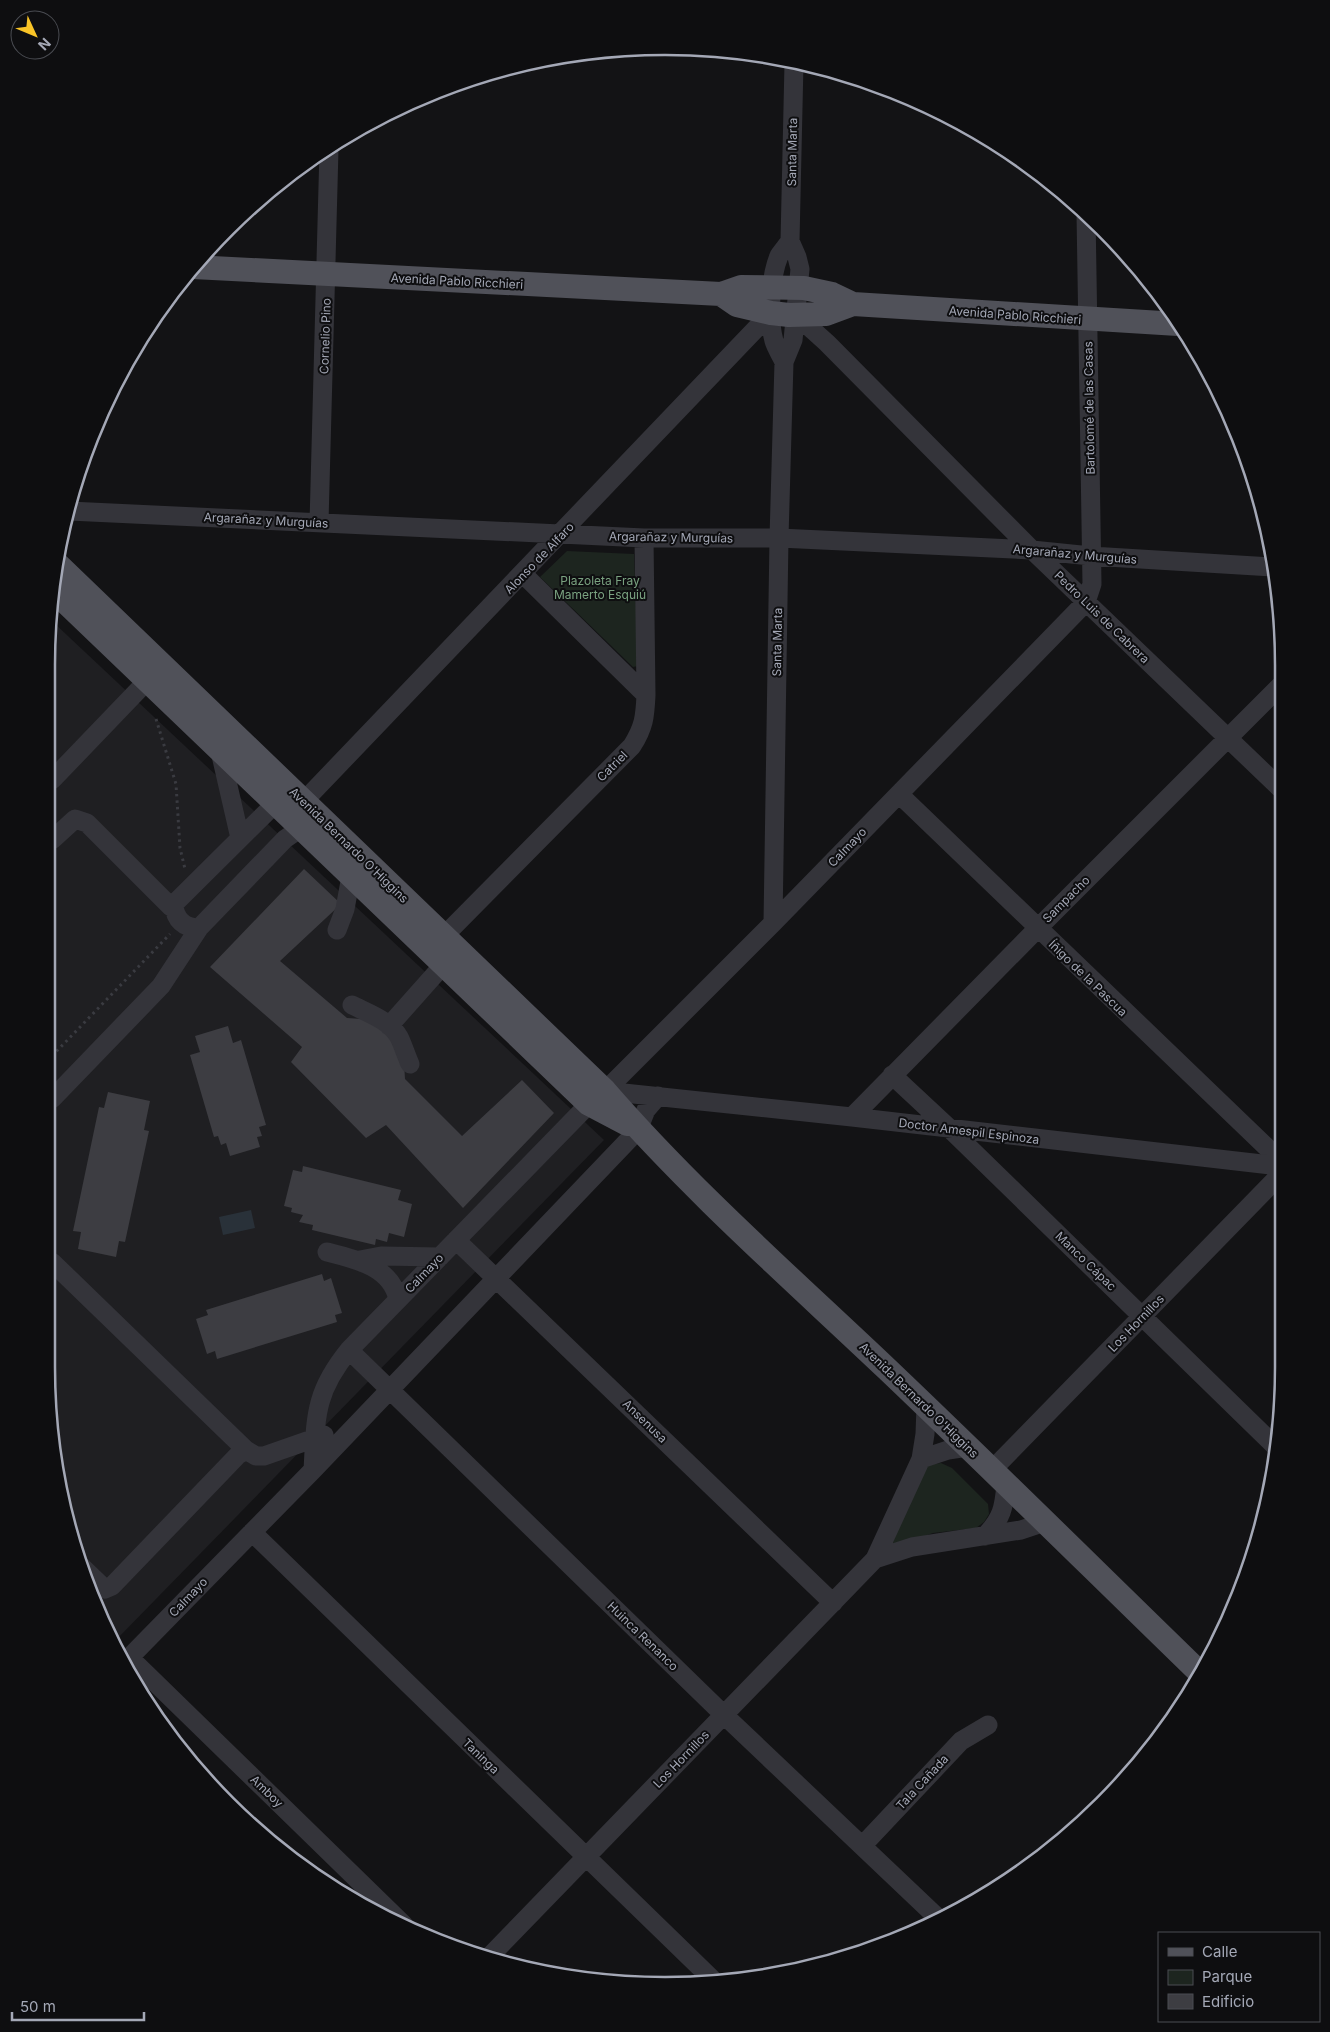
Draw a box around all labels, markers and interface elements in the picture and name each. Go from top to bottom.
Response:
north arrow [10,10,60,60]
text: N [35,35,55,54]
street label: Santa Marta [784,118,800,186]
street label: Avenida Pablo Ricchieri [390,270,524,292]
street label: Cornelio Pino [316,298,334,374]
street label: Avenida Pablo Ricchieri [948,303,1082,327]
street label: Bartolomé de las Casas [1080,341,1098,475]
street label: Argarañaz y Murguías [203,509,329,531]
street label: Alonso de Alfaro [501,519,577,597]
street label: Argarañaz y Murguías [609,528,733,546]
street label: Argarañaz y Murguías [1012,541,1138,567]
street label: Pedro Luis de Cabrera [1051,568,1153,666]
park label: Plazoleta Fray Mamerto Esquiú [554,573,646,602]
street label: Santa Marta [769,608,785,676]
street label: Catriel [594,748,630,784]
street label: Avenida Bernardo O'Higgins [286,784,412,906]
street label: Calmayo [825,824,869,870]
street label: Sampacho [1039,872,1093,926]
street label: Íñigo de la Pascua [1046,937,1130,1019]
street label: Doctor Amespil Espinoza [898,1115,1040,1147]
street label: Manco Cápac [1052,1228,1120,1294]
street label: Calmayo [402,1250,446,1296]
street label: Los Hornillos [1105,1291,1167,1355]
street label: Avenida Bernardo O'Higgins [856,1339,982,1461]
street label: Ansenusa [620,1396,670,1446]
street label: Calmayo [166,1574,210,1620]
street label: Huinca Renanco [604,1598,682,1674]
street label: Los Hornillos [650,1727,712,1791]
street label: Taninga [460,1735,502,1777]
street label: Tala Cañada [893,1751,951,1813]
street label: Amboy [247,1772,287,1810]
legend [1158,1932,1320,2022]
text: Calle [1202,1942,1237,1961]
text: Parque [1202,1967,1252,1986]
scale bar [12,1990,145,2022]
text: Edificio [1202,1992,1254,2011]
text: 50 m [20,1997,56,2016]

